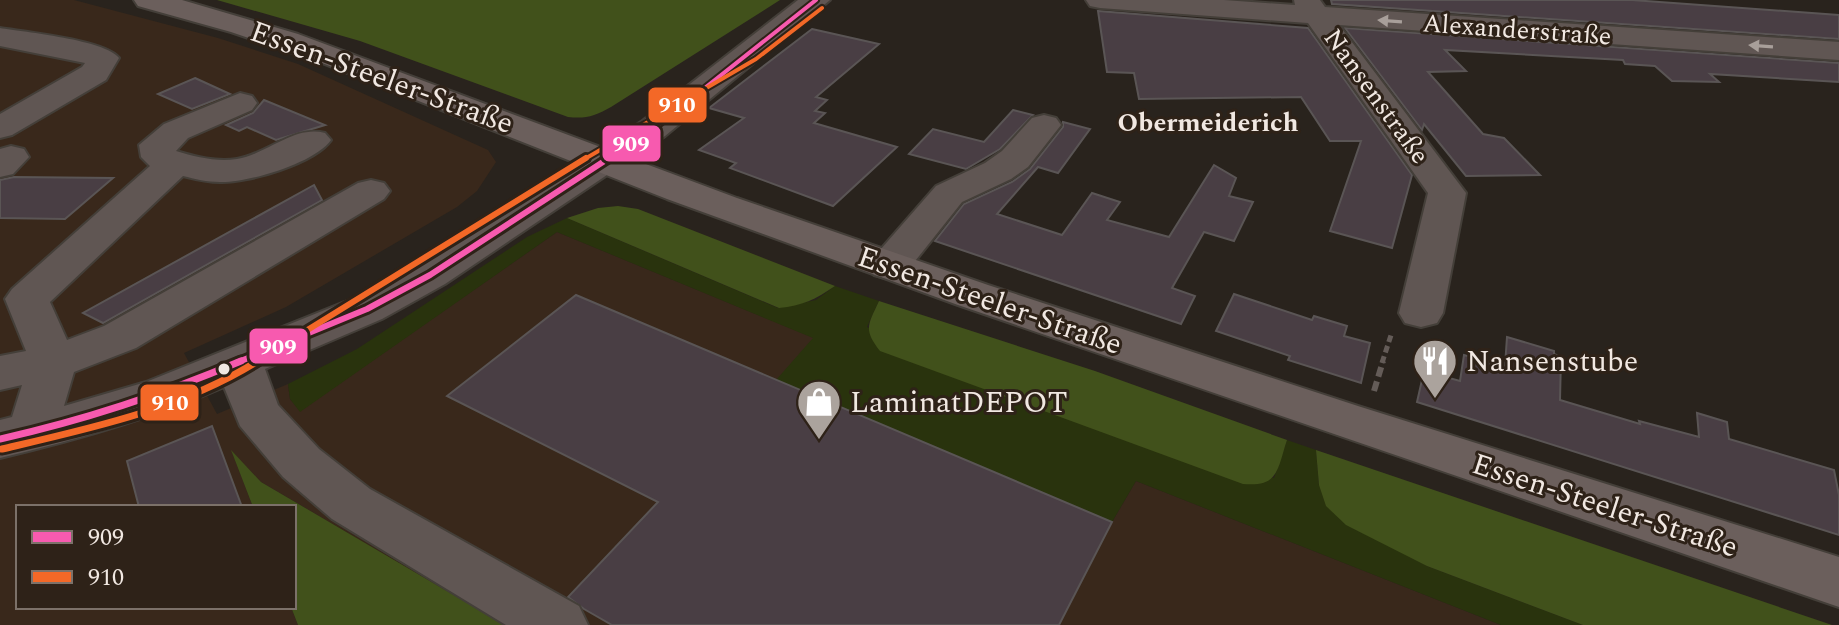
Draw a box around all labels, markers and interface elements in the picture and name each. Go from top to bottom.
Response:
street label: Alexanderstraße [1421,3,1613,57]
street label: Essen-Steeler-Straße [244,9,520,147]
one-way arrow [1377,14,1402,27]
street label: Nansenstraße [1313,20,1439,173]
one-way arrow [1748,39,1773,52]
line badge: 910 [647,86,708,124]
text: 910 [658,89,696,122]
district label: Obermeiderich [1117,103,1299,143]
line badge: 909 [601,124,662,163]
text: 909 [612,128,650,161]
street label: Essen-Steeler-Straße [851,234,1128,368]
line badge: 909 [248,327,309,365]
text: 909 [259,331,297,364]
restaurant icon: Nansenstube [1411,337,1459,400]
place label: Nansenstube [1466,339,1638,385]
unlabelled marker [216,361,232,377]
shop icon: LaminatDEPOT [795,378,843,441]
place label: LaminatDEPOT [850,380,1068,426]
line badge: 910 [139,383,200,422]
text: 910 [151,387,189,420]
street label: Essen-Steeler-Straße [1466,441,1744,571]
legend [16,505,296,609]
text: 909 [88,520,124,556]
text: 910 [88,560,124,596]

